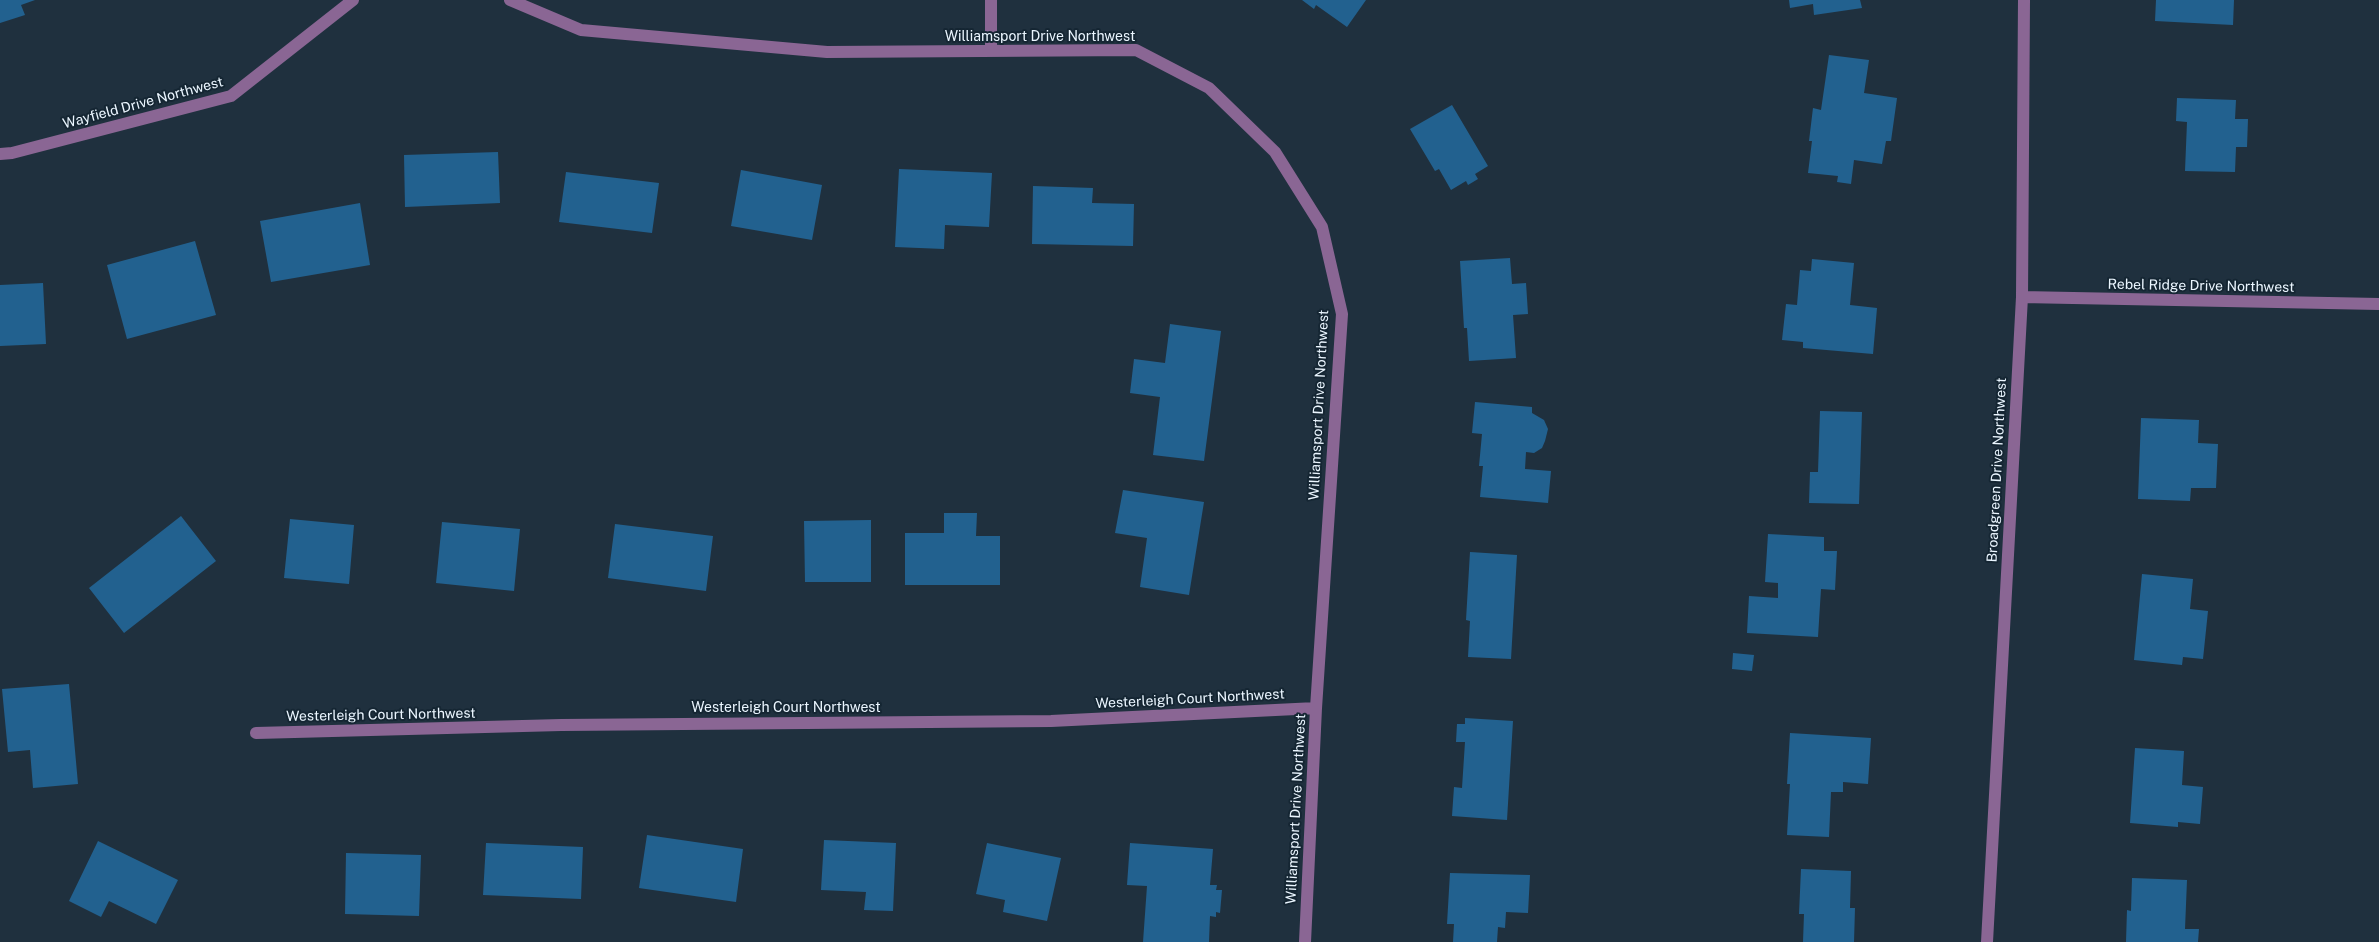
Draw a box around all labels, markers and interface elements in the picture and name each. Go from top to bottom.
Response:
street label: Williamsport Drive Northwest [945,29,1135,45]
street label: Wayfield Drive Northwest [61,74,225,132]
street label: Rebel Ridge Drive Northwest [2107,276,2295,296]
street label: Williamsport Drive Northwest [1306,309,1332,501]
street label: Broadgreen Drive Northwest [1984,377,2010,563]
street label: Westerleigh Court Northwest [1095,686,1285,712]
street label: Westerleigh Court Northwest [691,700,881,716]
street label: Westerleigh Court Northwest [286,705,476,725]
street label: Williamsport Drive Northwest [1283,713,1309,905]

